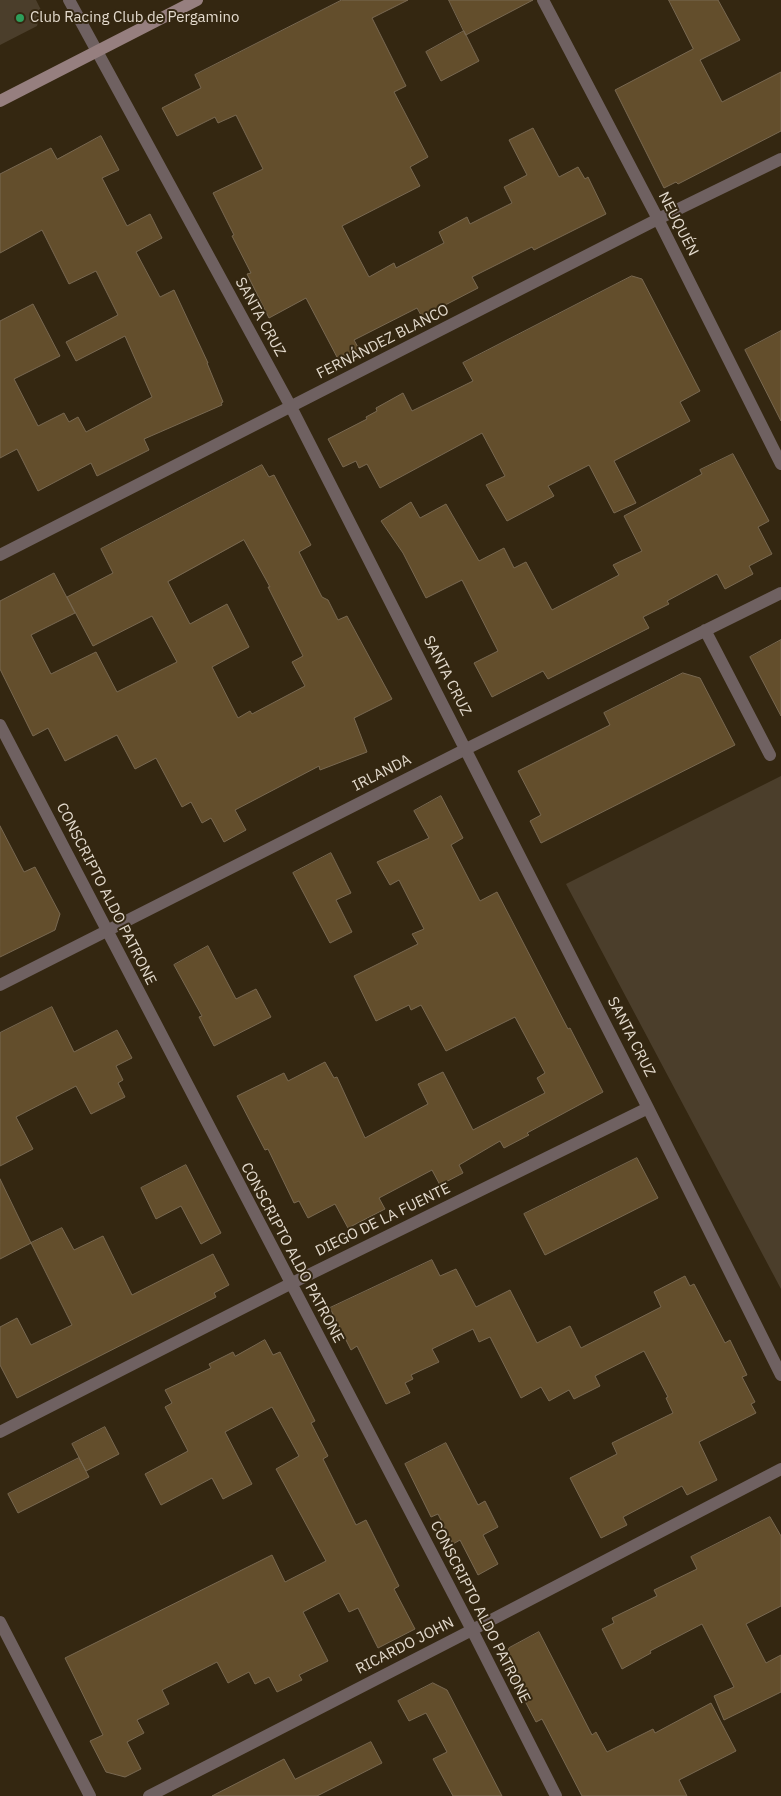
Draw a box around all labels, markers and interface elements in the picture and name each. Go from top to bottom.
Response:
place label: Club Racing Club de Pergamino [30,9,239,27]
marker: Club Racing Club de Pergamino [14,12,26,24]
street label: NEUQUÉN [654,189,702,259]
street label: SANTA CRUZ [231,274,289,360]
street label: FERNÁNDEZ BLANCO [314,301,452,383]
street label: SANTA CRUZ [419,633,475,719]
street label: IRLANDA [350,751,414,795]
street label: CONSCRIPTO ALDO PATRONE [52,800,160,988]
street label: SANTA CRUZ [603,994,659,1080]
street label: CONSCRIPTO ALDO PATRONE [237,1160,347,1346]
street label: DIEGO DE LA FUENTE [313,1179,453,1261]
street label: CONSCRIPTO ALDO PATRONE [426,1518,534,1706]
street label: RICARDO JOHN [353,1614,457,1678]

